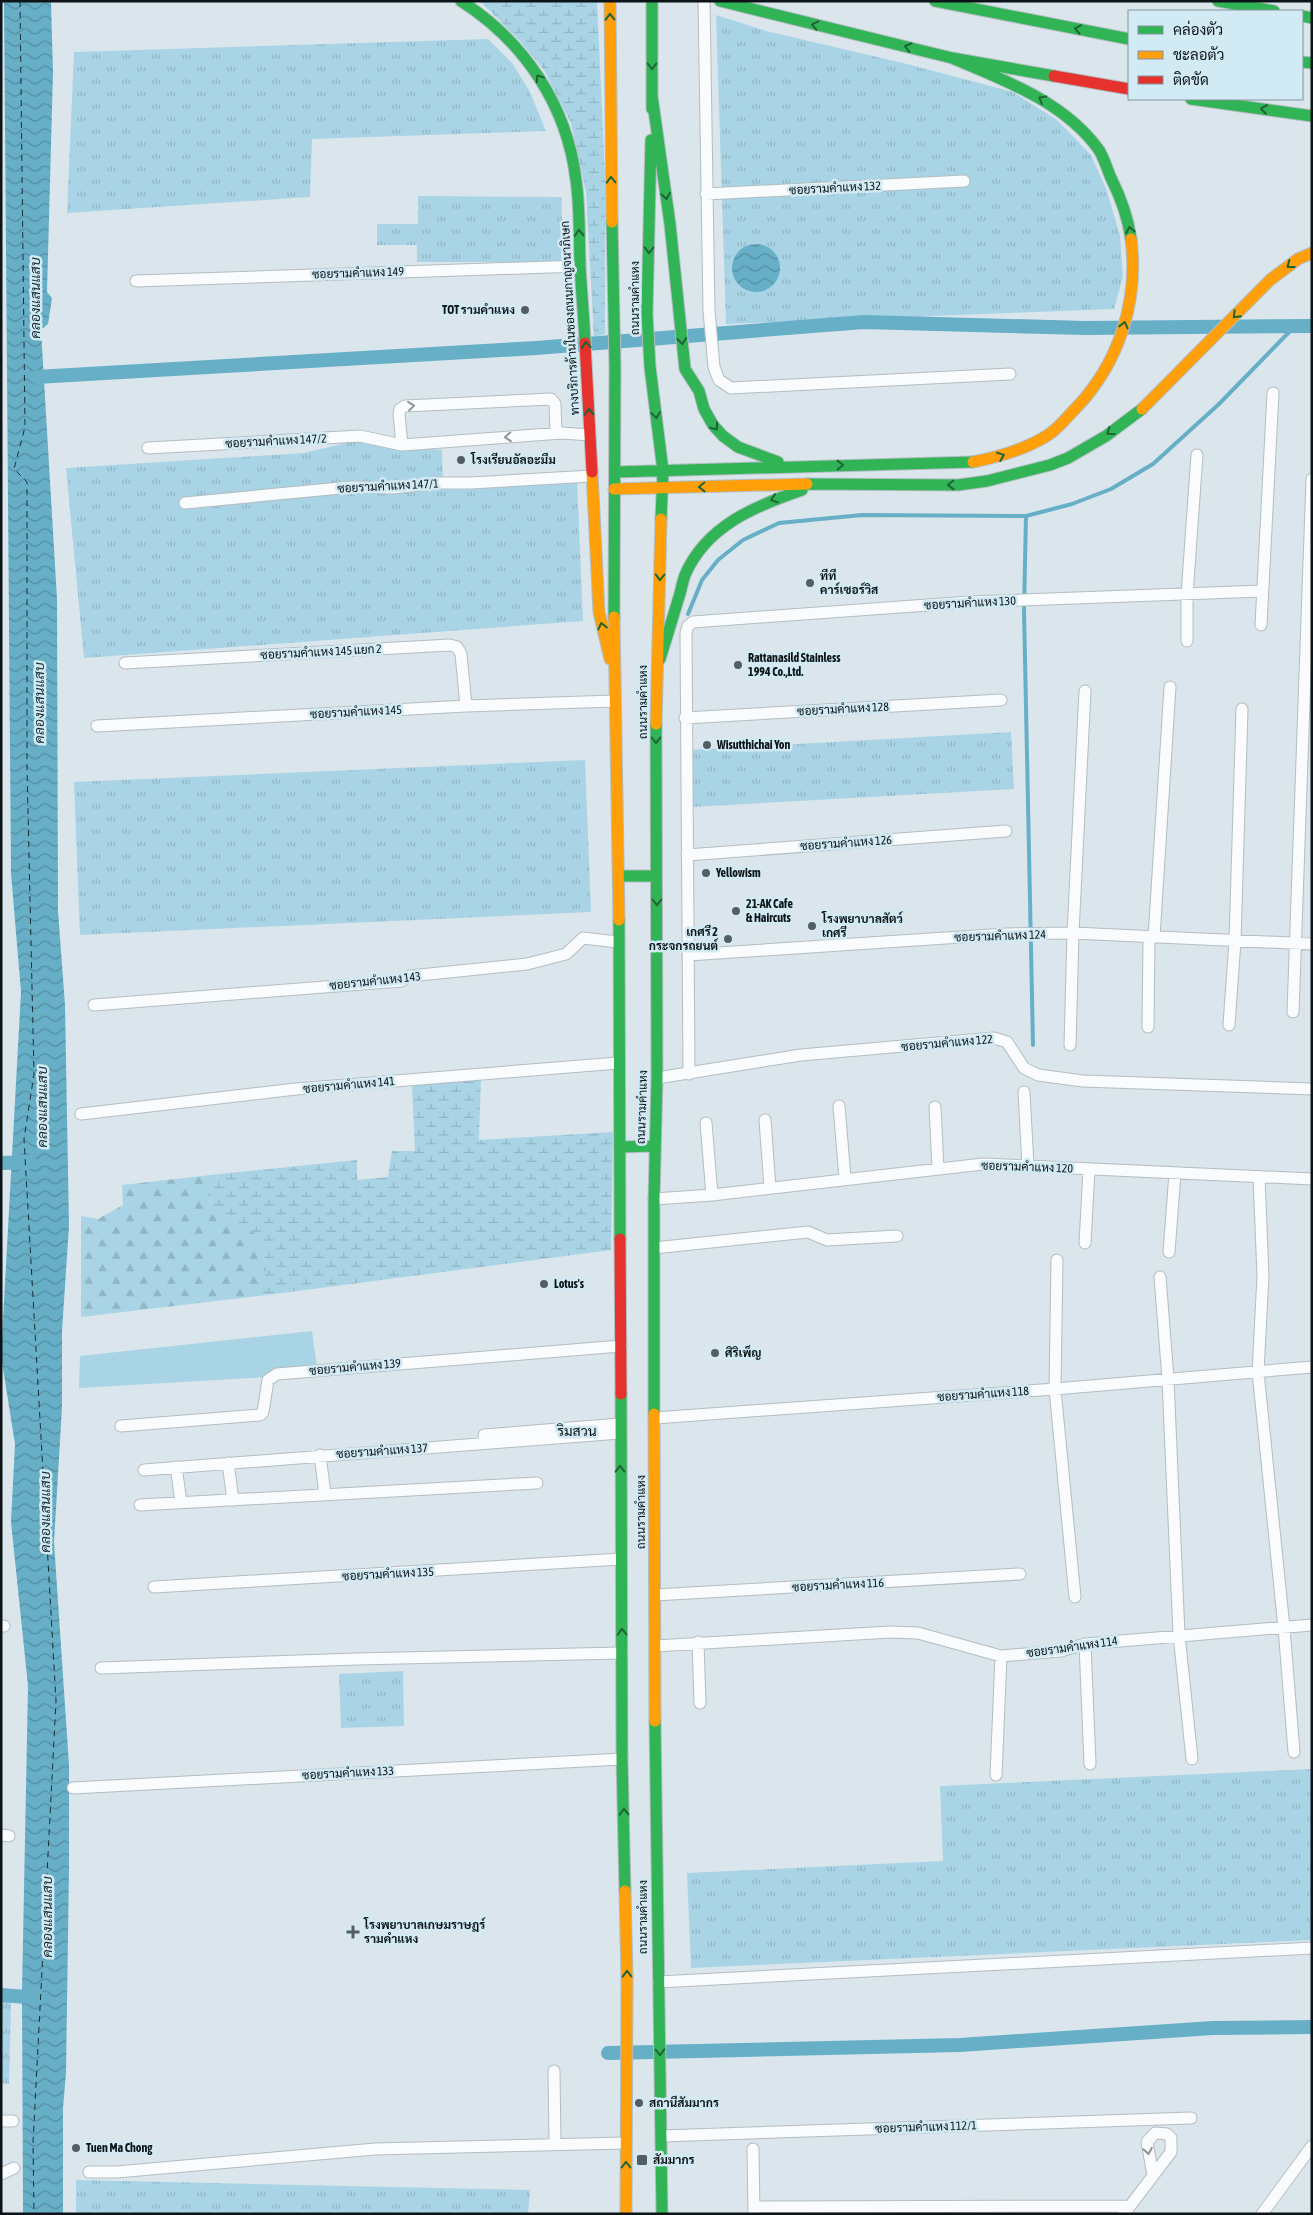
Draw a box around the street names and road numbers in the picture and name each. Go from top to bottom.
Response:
street label: ซอยรามคำแหง 132 [789,179,881,197]
street label: ทางบริการด้านในของถนนกาญจนาภิเษก [557,220,582,416]
street label: ถนนรามคำแหง [628,261,642,335]
street label: ซอยรามคำแหง 149 [312,264,405,282]
street label: ซอยรามคำแหง 147/2 [225,431,327,451]
street label: ซอยรามคำแหง 147/1 [337,476,439,496]
street label: ซอยรามคำแหง 130 [924,594,1017,612]
street label: ซอยรามคำแหง 145 แยก 2 [260,642,382,662]
street label: ถนนรามคำแหง [636,665,650,739]
street label: ซอยรามคำแหง 128 [797,700,890,718]
street label: ซอยรามคำแหง 145 [310,703,402,721]
street label: ซอยรามคำแหง 126 [800,833,893,853]
street label: ซอยรามคำแหง 124 [954,927,1047,945]
street label: ซอยรามคำแหง 143 [329,969,421,993]
street label: ซอยรามคำแหง 122 [901,1032,993,1054]
street label: ถนนรามคำแหง [634,1070,650,1144]
street label: ซอยรามคำแหง 141 [303,1074,396,1096]
street label: ซอยรามคำแหง 120 [981,1158,1074,1176]
street label: ซอยรามคำแหง 139 [309,1356,402,1378]
street label: ซอยรามคำแหง 118 [937,1384,1030,1404]
street label: ซอยรามคำแหง 137 [336,1441,429,1461]
street label: ถนนรามคำแหง [634,1475,648,1549]
street label: ซอยรามคำแหง 135 [342,1565,434,1583]
street label: ซอยรามคำแหง 116 [792,1576,885,1594]
street label: ซอยรามคำแหง 114 [1025,1634,1119,1660]
street label: ซอยรามคำแหง 133 [302,1764,394,1782]
street label: ถนนรามคำแหง [636,1880,650,1954]
street label: ซอยรามคำแหง 112/1 [875,2118,977,2136]

